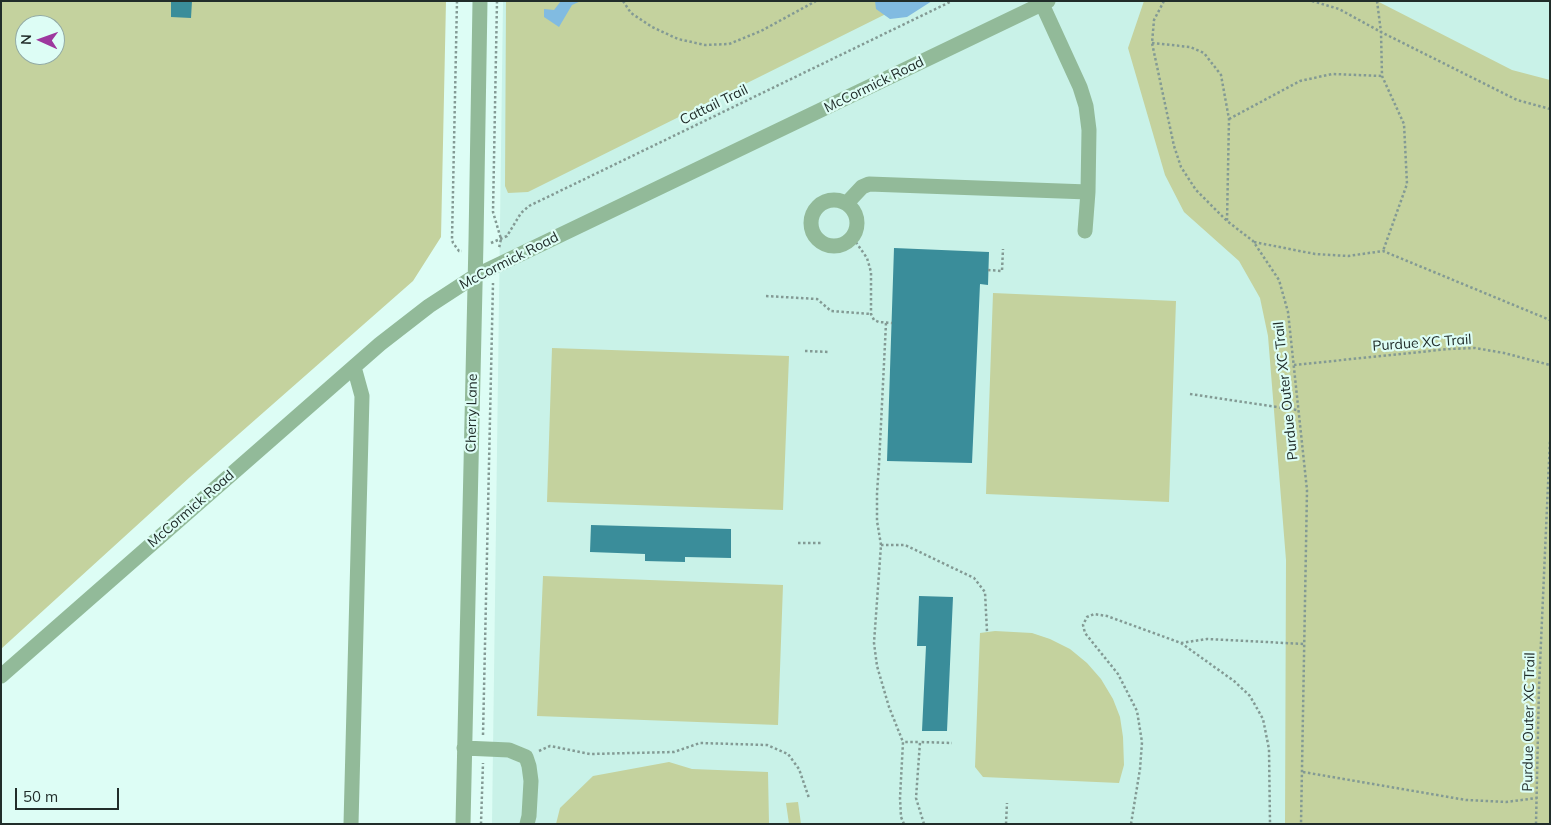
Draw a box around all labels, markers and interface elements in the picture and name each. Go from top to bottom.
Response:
north arrow [15,15,65,65]
text: N [17,34,35,45]
street label: McCormick Road [821,54,927,116]
street label: Cattail Trail [677,81,751,129]
street label: McCormick Road [457,229,561,293]
street label: Purdue Outer XC Trail [1270,321,1302,461]
street label: Purdue XC Trail [1372,331,1472,355]
street label: Cherry Lane [463,373,481,453]
street label: McCormick Road [144,467,238,551]
street label: Purdue Outer XC Trail [1519,652,1539,792]
scale bar [18,778,121,810]
text: 50 m [23,787,58,806]

